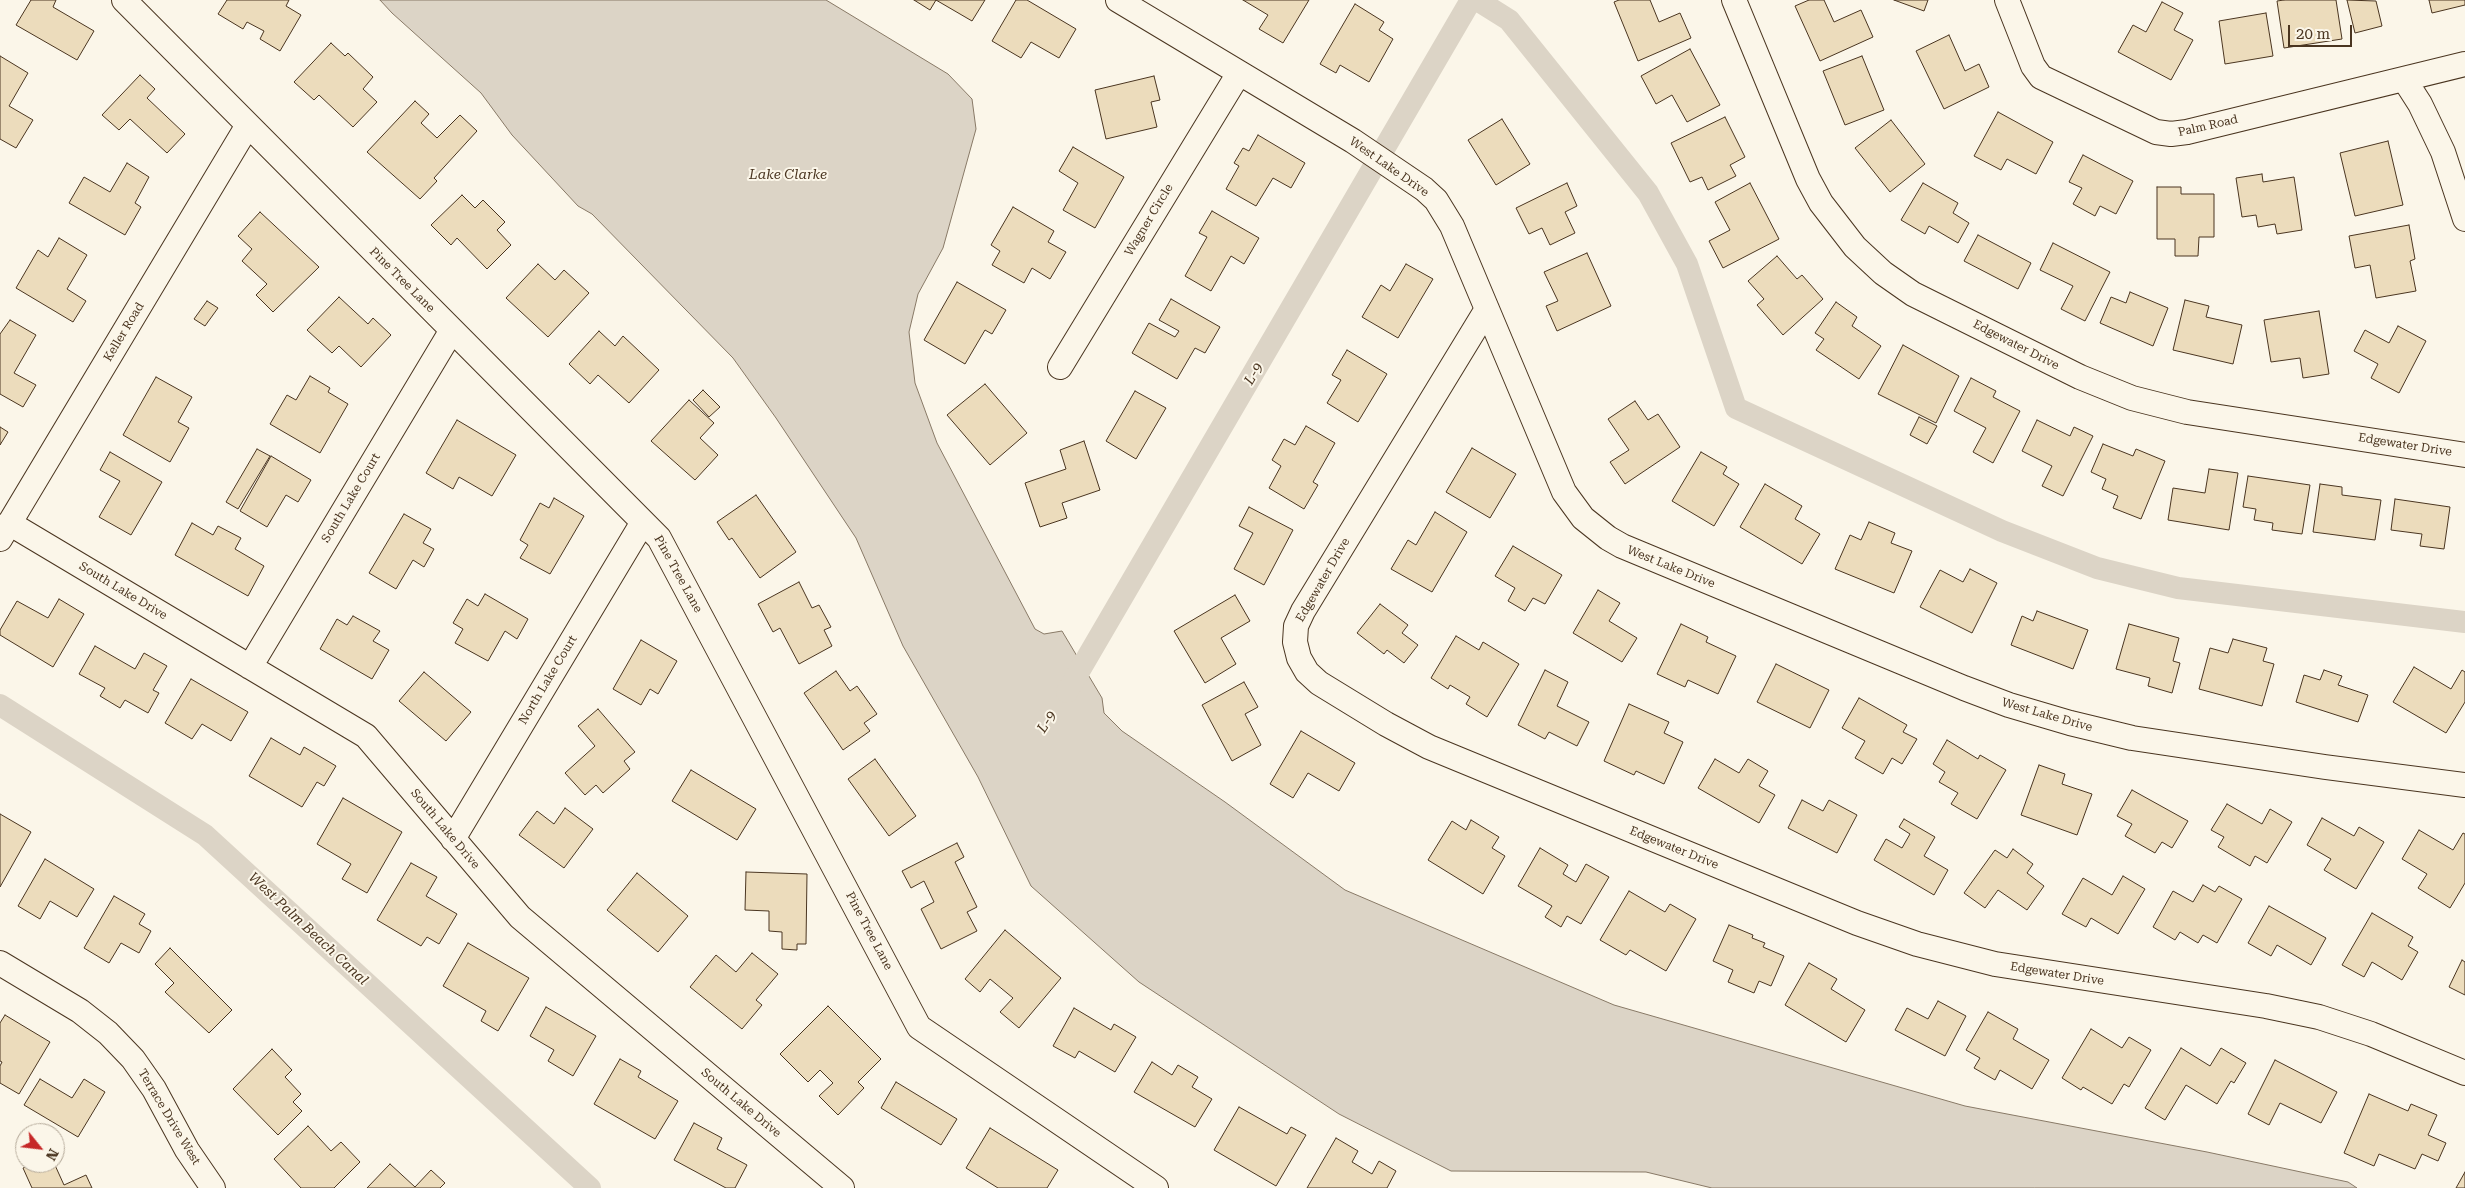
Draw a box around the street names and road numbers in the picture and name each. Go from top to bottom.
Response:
street label: Palm Road [2177,112,2239,140]
street label: West Lake Drive [1346,134,1432,200]
street label: Wagner Circle [1122,181,1176,259]
street label: Pine Tree Lane [366,244,438,316]
street label: Keller Road [101,300,147,364]
street label: Edgewater Drive [1970,317,2062,373]
street label: Edgewater Drive [2357,430,2453,460]
street label: South Lake Court [319,451,383,545]
street label: Pine Tree Lane [651,533,705,615]
street label: Edgewater Drive [1293,535,1353,625]
street label: West Lake Drive [1625,543,1717,591]
street label: South Lake Drive [76,559,170,623]
street label: North Lake Court [516,633,580,727]
street label: West Lake Drive [2000,695,2094,735]
street label: South Lake Drive [407,786,483,872]
street label: Edgewater Drive [1627,824,1721,872]
street label: Pine Tree Lane [842,890,896,972]
street label: Edgewater Drive [2009,959,2105,989]
street label: South Lake Drive [698,1065,784,1141]
street label: Terrace Drive West [135,1067,203,1167]

